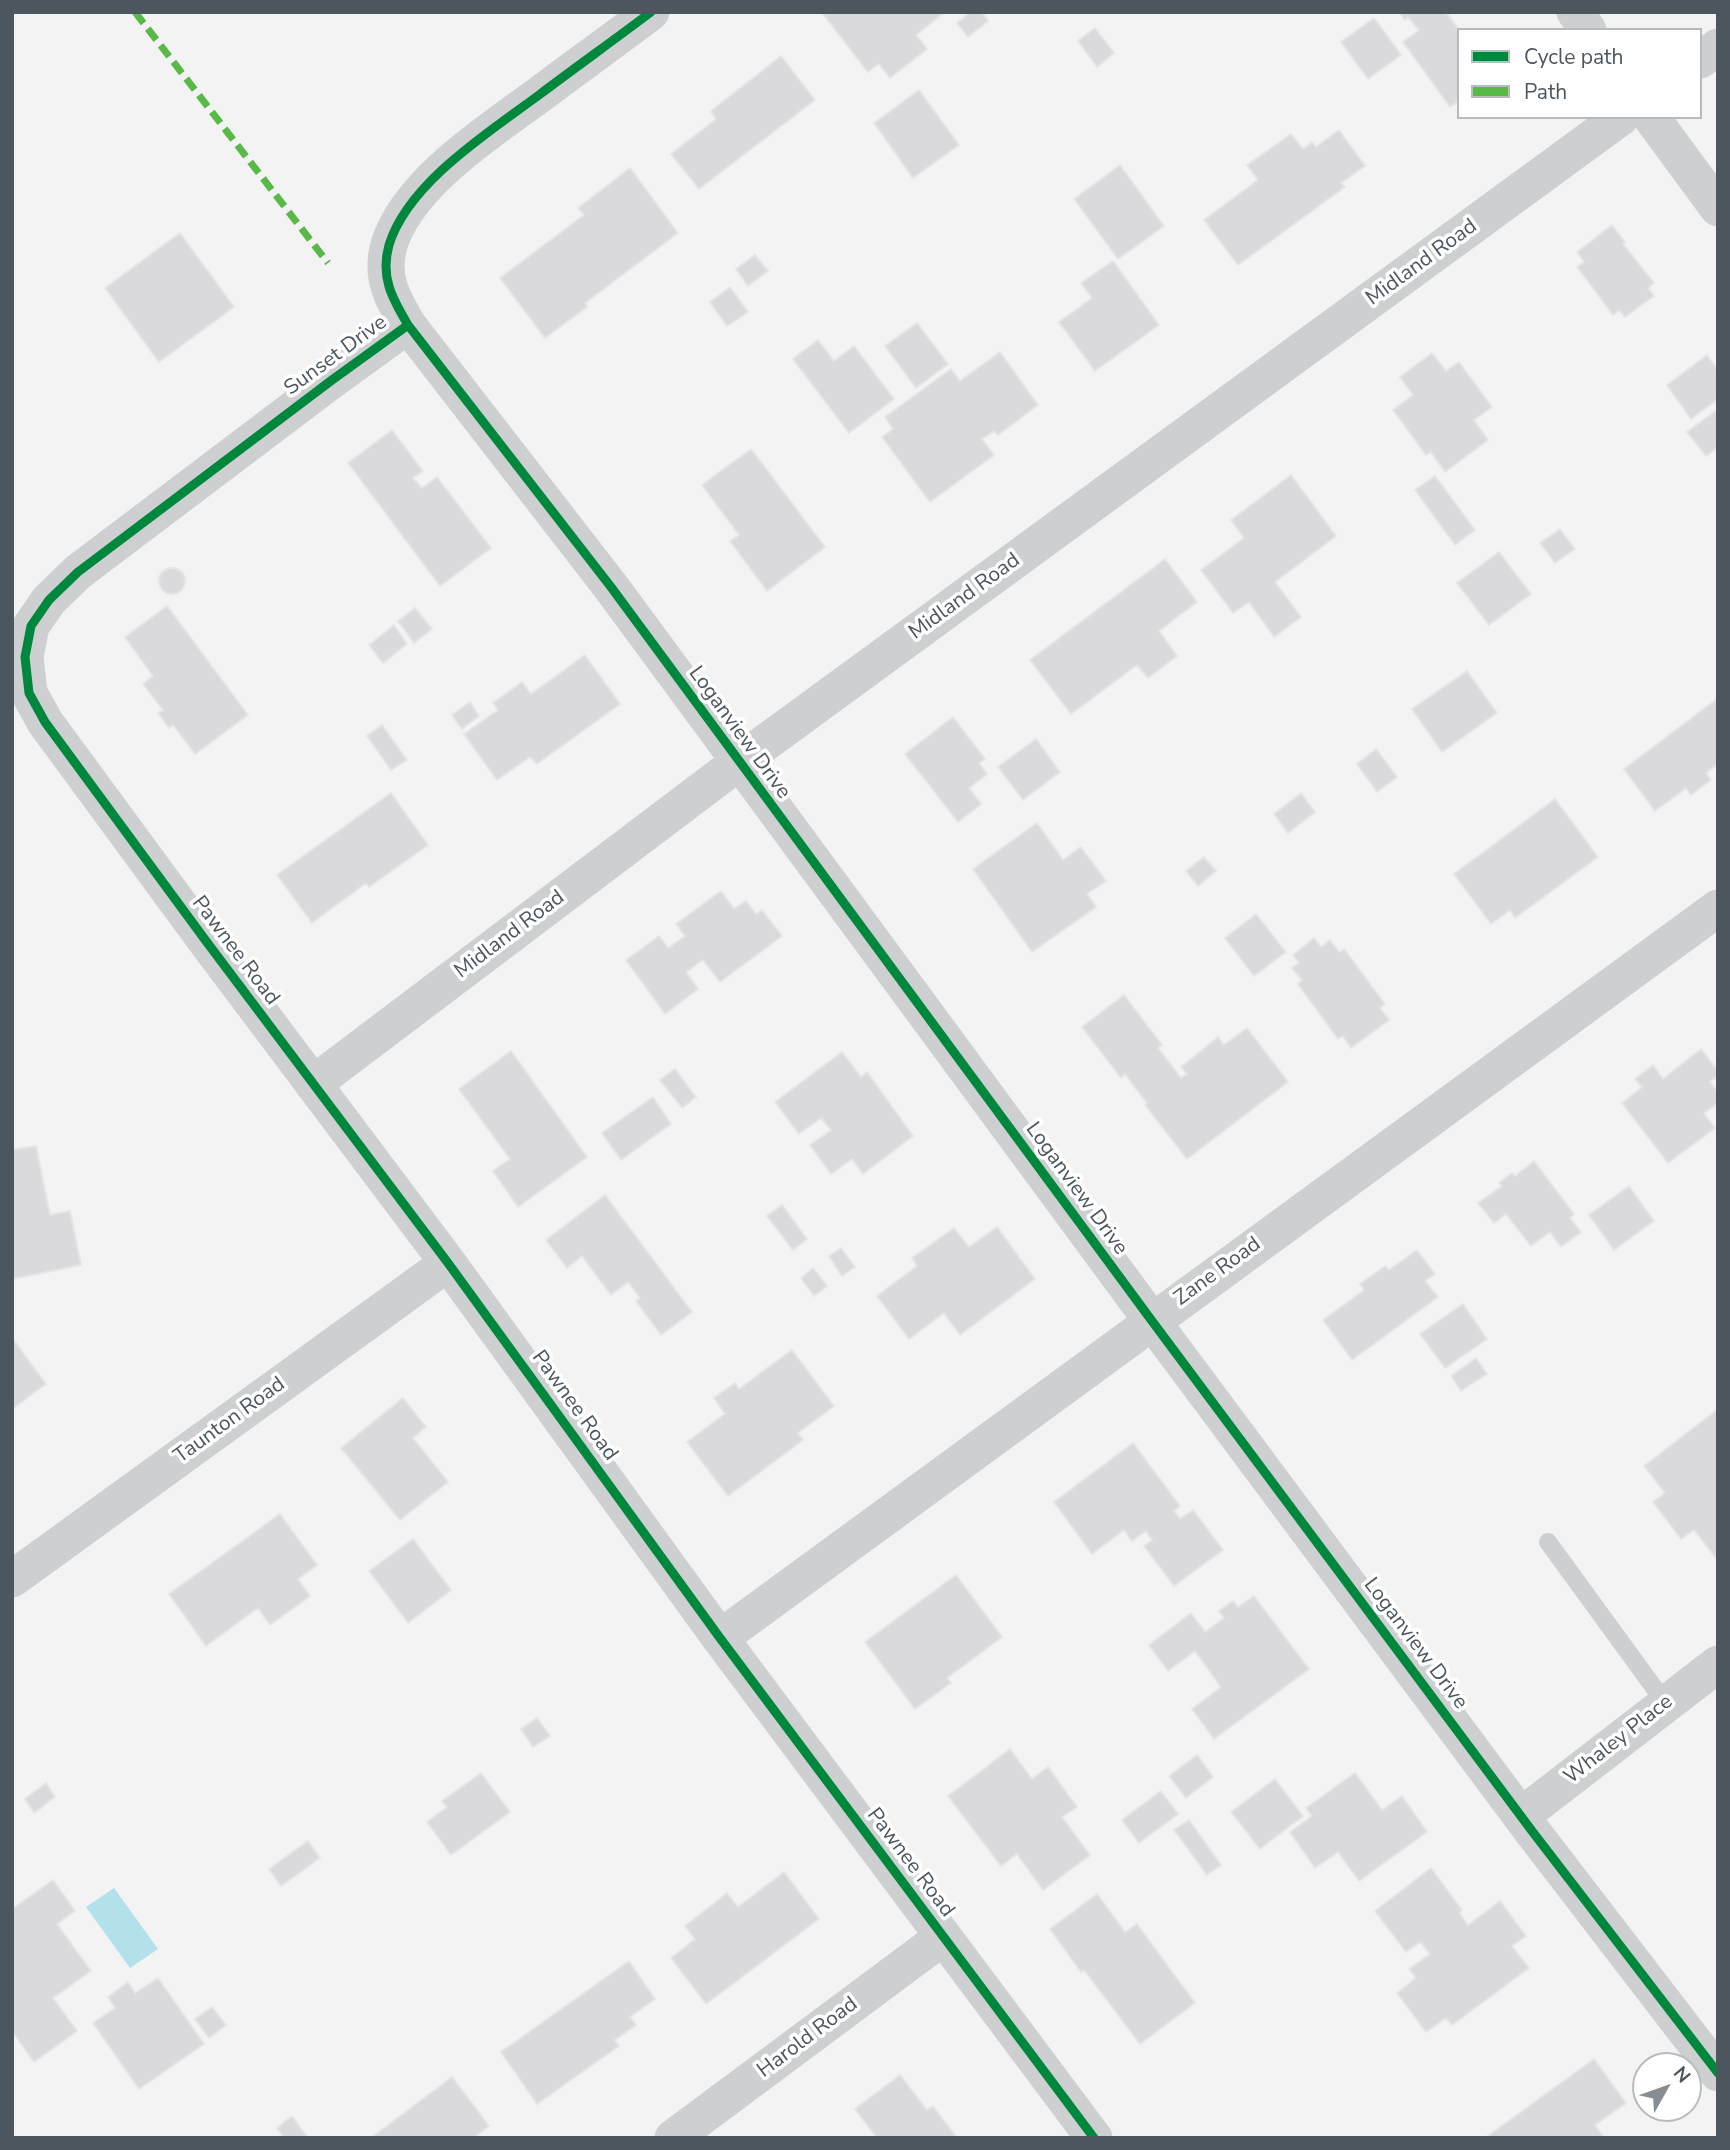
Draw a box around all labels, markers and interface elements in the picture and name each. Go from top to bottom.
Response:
legend [1457,28,1702,119]
text: Cycle path [1524,43,1623,71]
text: Path [1524,78,1567,106]
street label: Midland Road [1362,214,1482,312]
street label: Sunset Drive [280,310,392,402]
street label: Midland Road [905,548,1025,646]
street label: Loganview Drive [682,662,796,804]
street label: Midland Road [450,886,570,984]
street label: Pawnee Road [186,892,284,1010]
street label: Loganview Drive [1019,1118,1133,1260]
street label: Zane Road [1170,1232,1266,1312]
street label: Pawnee Road [526,1346,622,1466]
street label: Taunton Road [170,1372,290,1470]
street label: Loganview Drive [1357,1573,1473,1715]
street label: Whaley Place [1560,1690,1678,1790]
street label: Pawnee Road [861,1804,959,1922]
street label: Harold Road [753,1992,863,2084]
north arrow [1632,2052,1702,2122]
text: N [1667,2061,1696,2089]

